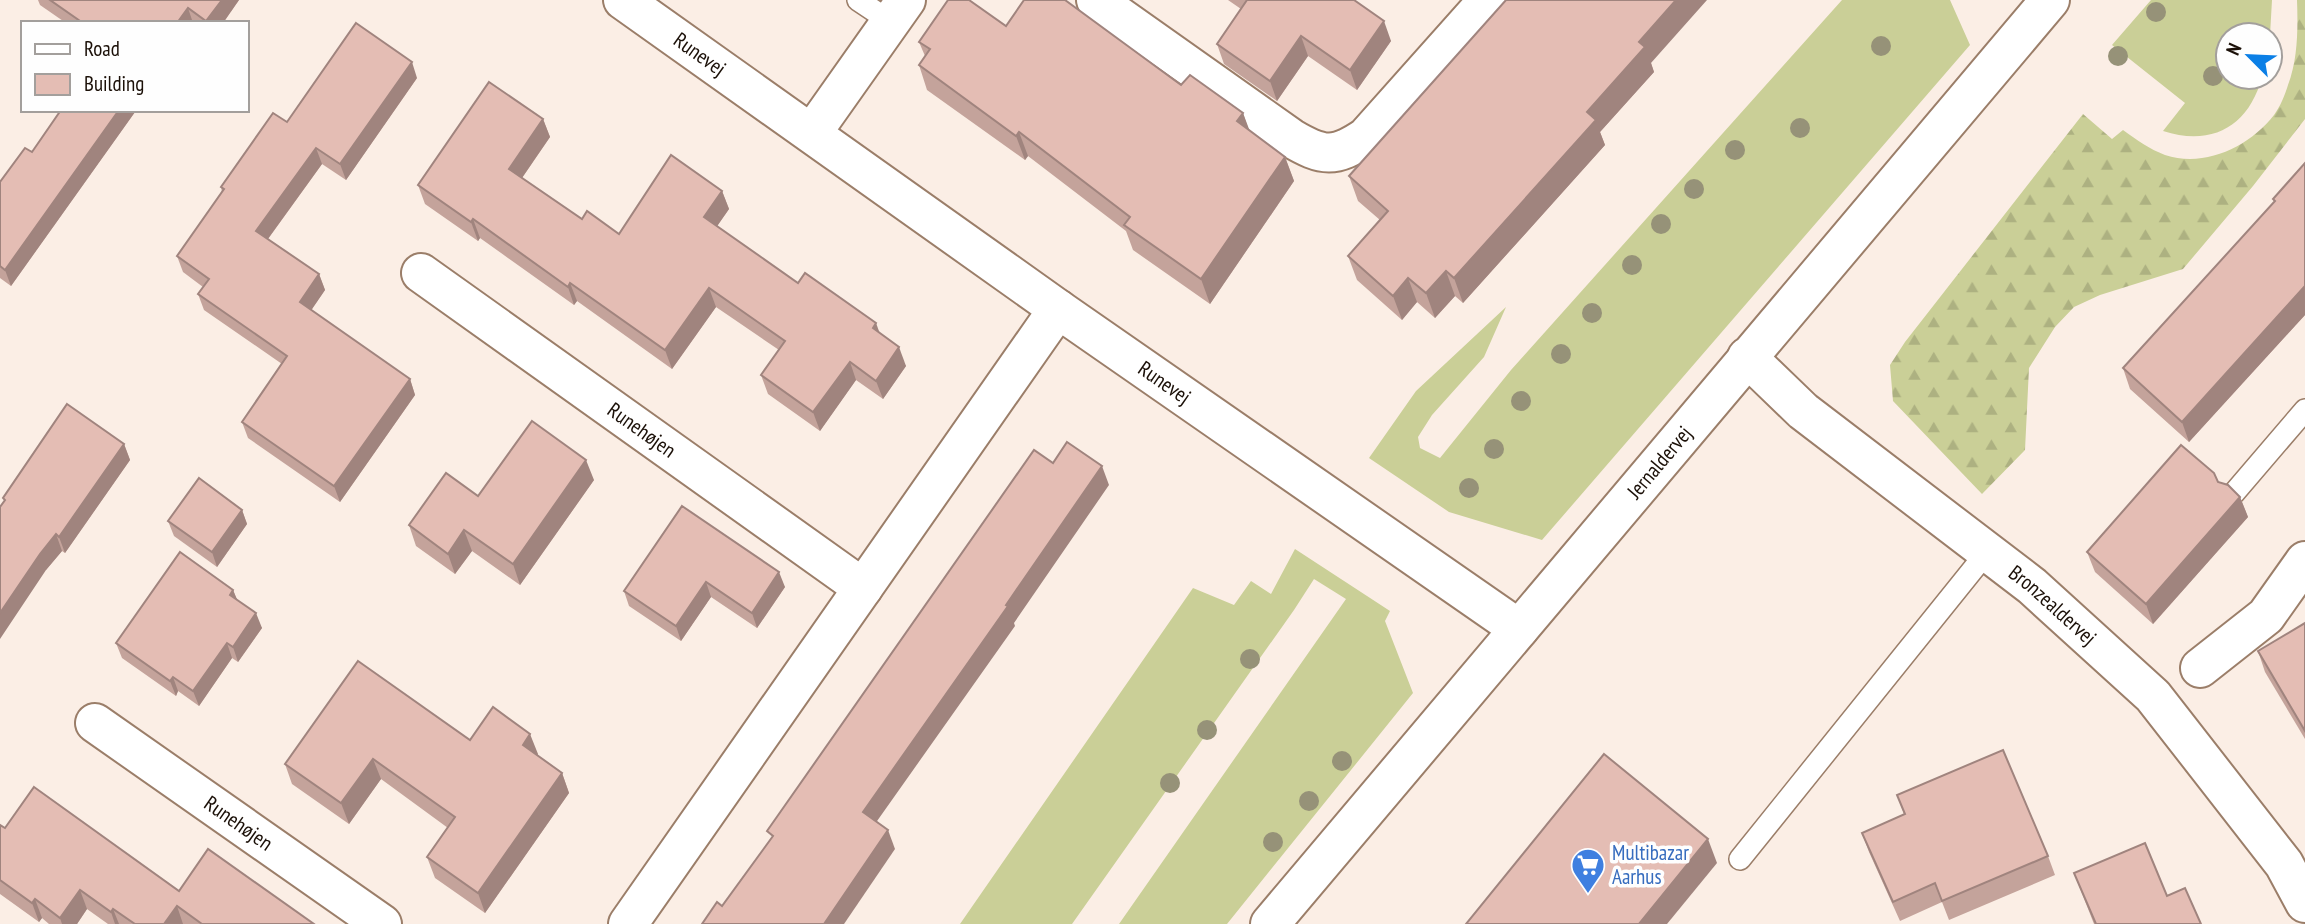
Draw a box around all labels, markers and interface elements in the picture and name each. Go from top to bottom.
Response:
legend [21,21,248,112]
north arrow [2214,21,2284,91]
street label: Runevej [668,26,731,82]
text: Road [84,35,120,62]
text: N [2220,40,2247,59]
text: Building [84,70,144,97]
street label: Runevej [1133,355,1196,410]
street label: Runehøjen [602,396,682,463]
street label: Jernaldervej [1620,420,1698,505]
street label: Bronzealdervej [2003,559,2102,651]
street label: Runehøjen [199,790,278,856]
place label: Multibazar Aarhus [1612,839,1689,890]
supermarket icon: Multibazar Aarhus [1569,846,1607,895]

